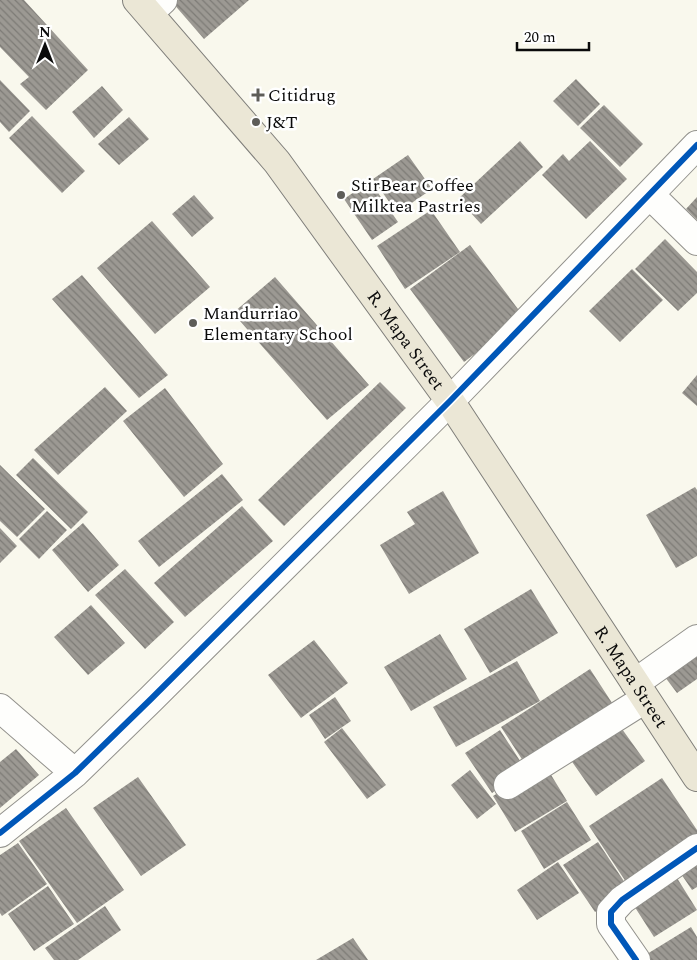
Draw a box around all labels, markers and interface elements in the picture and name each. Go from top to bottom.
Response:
north arrow [20,20,70,70]
scale bar [517,20,590,52]
text: N [39,22,51,43]
text: 20 m [524,26,556,49]
place label: Citidrug [268,82,336,109]
marker: Citidrug [252,89,264,101]
place label: J&T [266,109,298,136]
marker: J&T [250,116,262,128]
place label: StirBear Coffee Milktea Pastries [351,172,481,220]
marker: StirBear Coffee Milktea Pastries [335,189,347,201]
street label: R. Mapa Street [360,284,451,396]
place label: Mandurriao Elementary School [203,300,353,348]
marker: Mandurriao Elementary School [187,317,199,329]
street label: R. Mapa Street [587,620,675,733]

